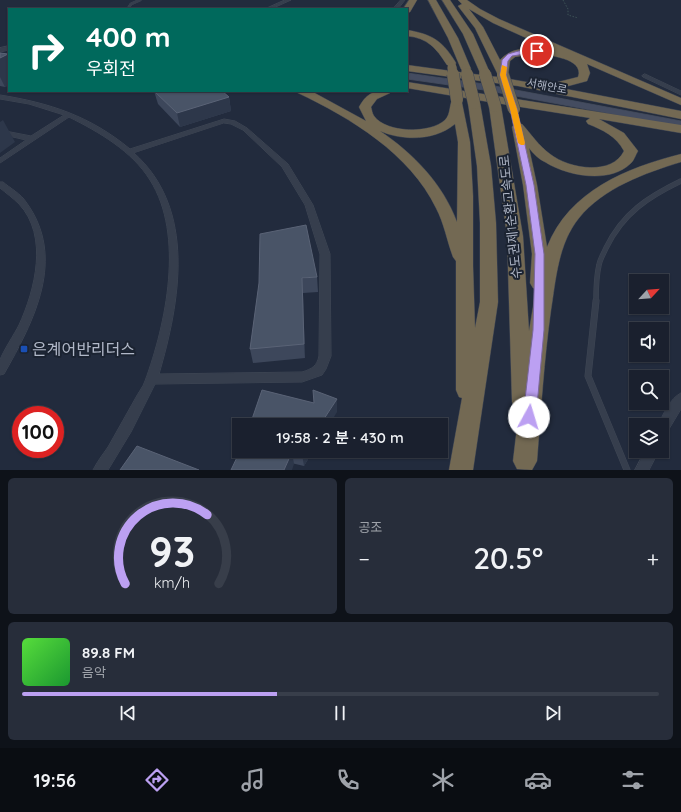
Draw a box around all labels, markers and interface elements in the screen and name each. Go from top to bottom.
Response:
text: 400 m [86,19,171,54]
icon: right [20,24,72,76]
pin [520,34,554,68]
icon: arrive [526,40,548,62]
text: 우회전 [86,57,136,80]
street label: 서해안로 [526,75,568,97]
street label: 수도권제1순환고속도로 [496,154,524,280]
north arrow [629,274,669,314]
map controls [629,274,669,458]
button: sound [629,322,669,362]
place label: 은계어반리더스 [32,339,135,359]
marker: 은계어반리더스 [19,344,29,354]
button: search [629,370,669,410]
position arrow [508,396,550,438]
speed limit sign: 100 [12,406,64,458]
button: layers [629,418,669,458]
text: 19:58 · 2 분 · 430 m [276,428,404,447]
text: 공조 [359,519,382,535]
text: 93 [149,525,195,577]
text: 20.5° [473,539,543,577]
text: − [359,545,370,573]
text: + [647,545,659,573]
text: km/h [154,574,190,592]
text: 89.8 FM [82,643,135,662]
text: 음악 [82,664,106,680]
icon: previous [117,702,139,724]
icon: pause [329,702,351,724]
icon: next [542,702,564,724]
icon: directions [143,766,171,794]
icon: music [239,766,267,794]
icon: phone [334,766,362,794]
icon: climate [429,766,457,794]
icon: car [524,766,552,794]
icon: filters [619,766,647,794]
text: 19:56 [34,769,76,792]

